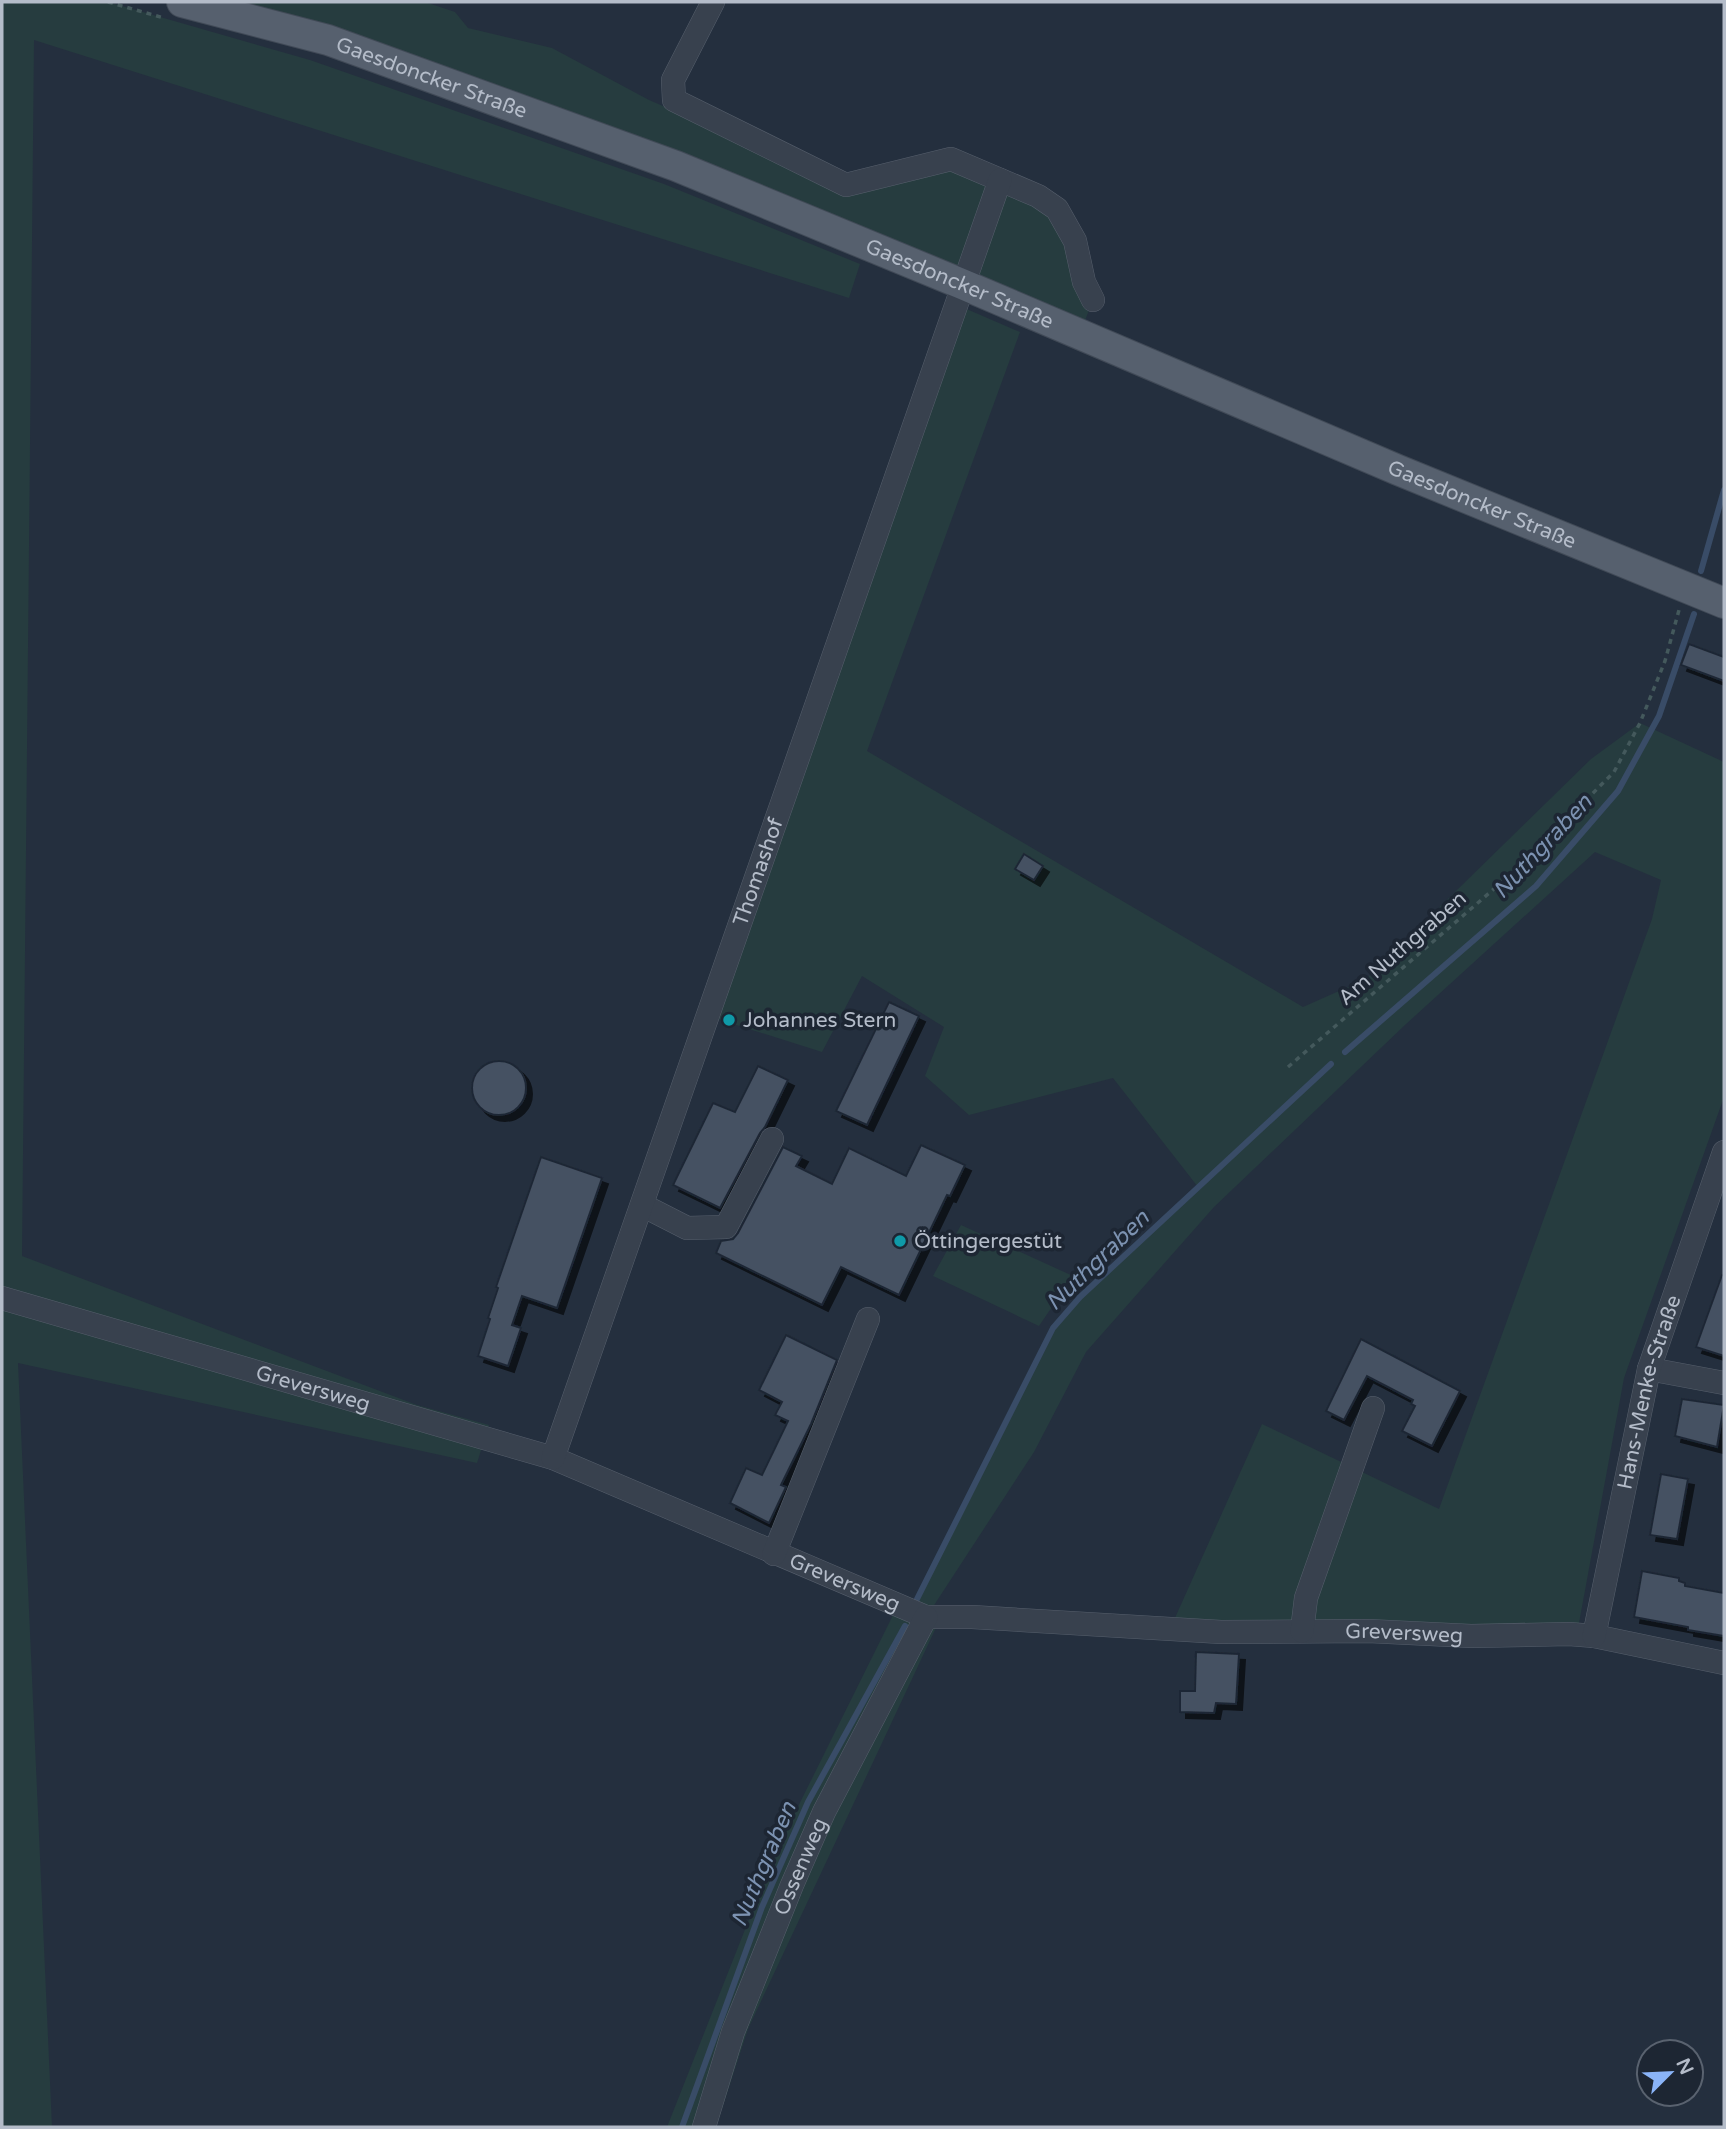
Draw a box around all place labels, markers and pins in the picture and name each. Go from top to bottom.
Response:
place label: Johannes Stern [743,1008,896,1033]
marker: Johannes Stern [721,1012,737,1028]
place label: Öttingergestüt [914,1229,1062,1254]
marker: Öttingergestüt [892,1233,908,1249]

